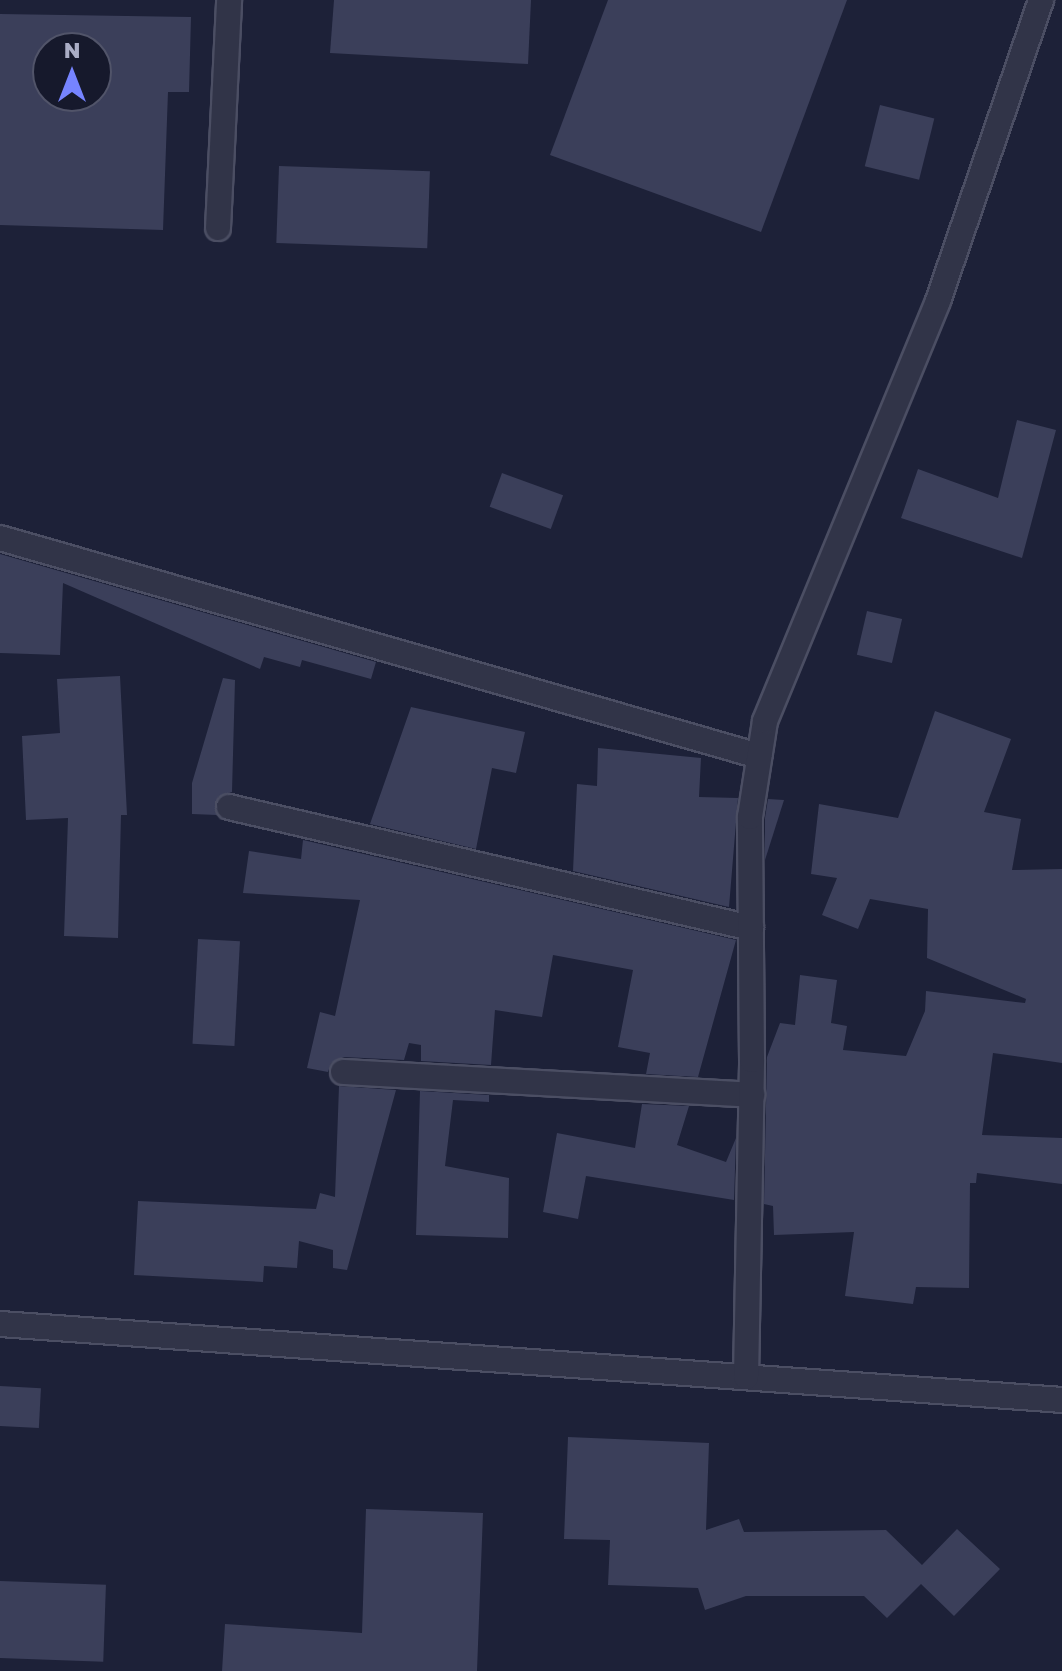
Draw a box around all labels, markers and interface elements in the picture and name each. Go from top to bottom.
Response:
north arrow [32,32,112,112]
text: N [64,36,80,63]

